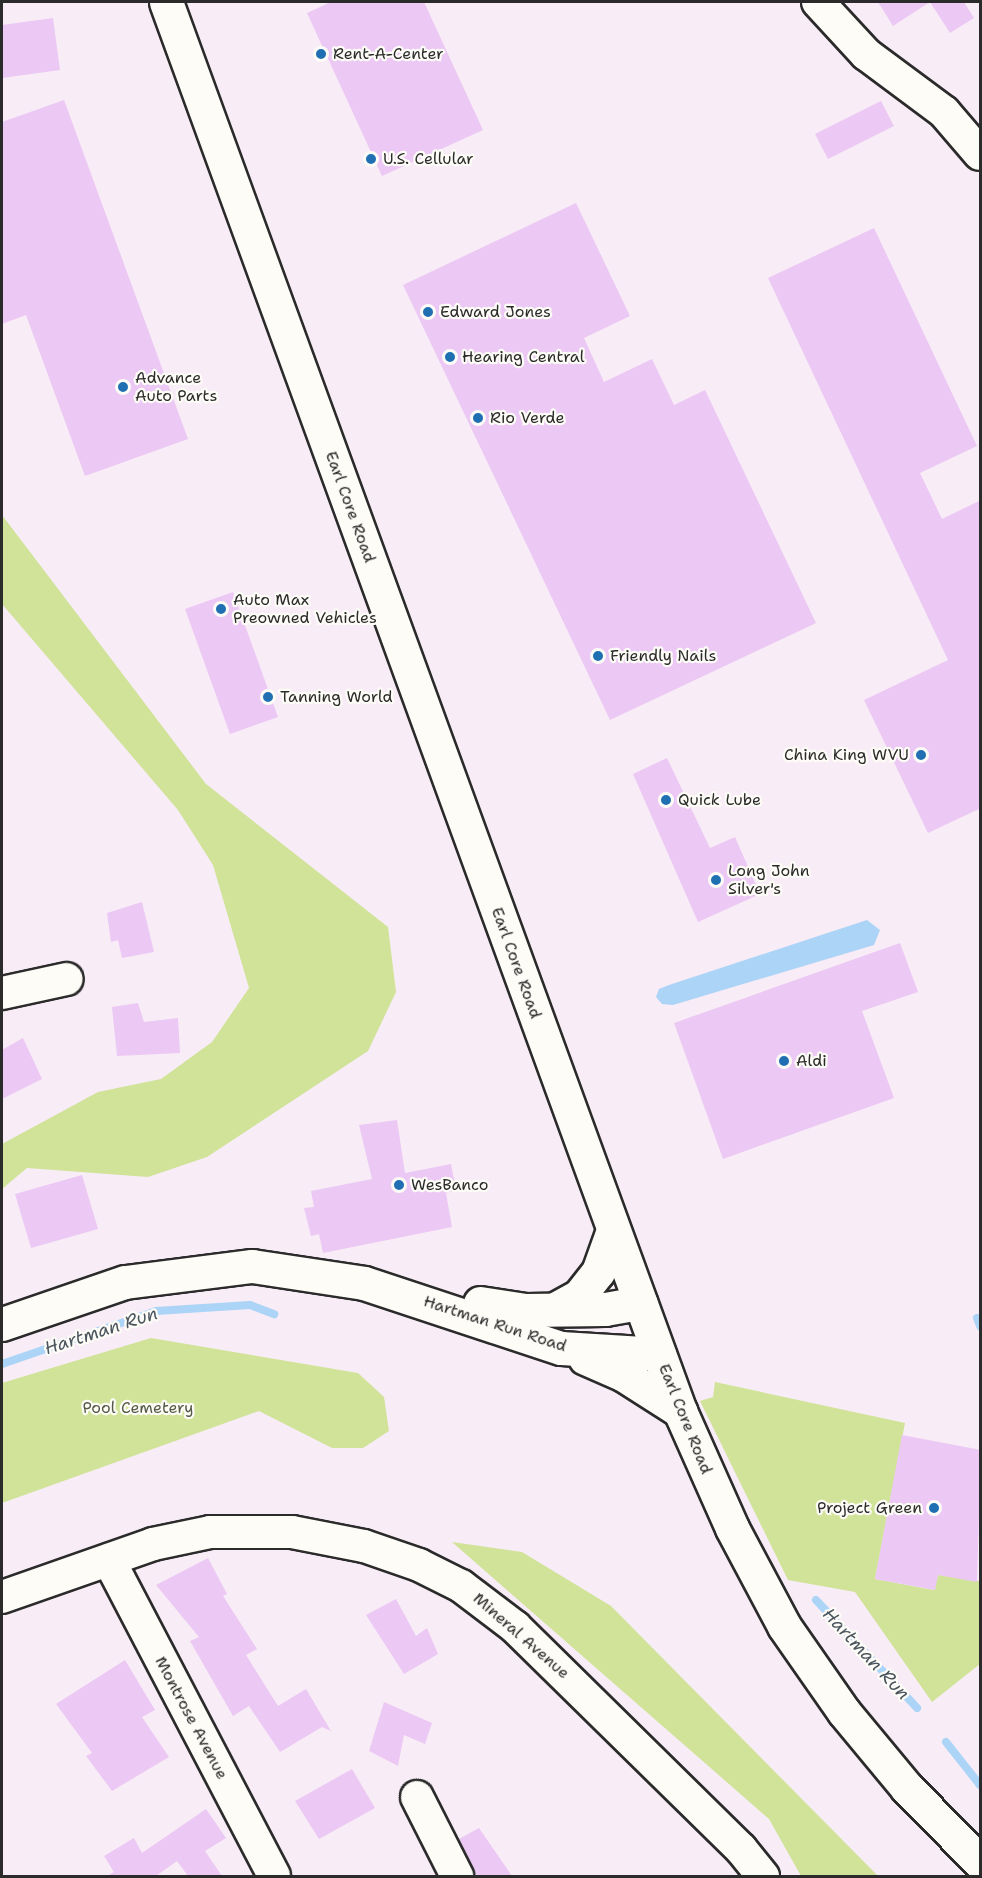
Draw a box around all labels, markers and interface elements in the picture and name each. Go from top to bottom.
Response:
place label: Rent-A-Center [333,44,444,64]
marker: Rent-A-Center [314,47,328,61]
place label: U.S. Cellular [383,149,474,169]
marker: U.S. Cellular [364,152,378,166]
place label: Edward Jones [440,302,551,322]
marker: Edward Jones [421,305,435,319]
place label: Hearing Central [462,347,584,367]
marker: Hearing Central [443,350,457,364]
place label: Advance Auto Parts [135,368,217,406]
marker: Advance Auto Parts [116,380,130,394]
place label: Rio Verde [490,408,565,428]
marker: Rio Verde [471,411,485,425]
street label: Earl Core Road [321,449,379,565]
place label: Auto Max Preowned Vehicles [233,590,377,628]
marker: Auto Max Preowned Vehicles [214,602,228,616]
place label: Friendly Nails [610,646,716,666]
marker: Friendly Nails [591,649,605,663]
place label: Tanning World [280,687,393,707]
marker: Tanning World [261,690,275,704]
place label: China King WVU [784,745,909,765]
marker: China King WVU [914,748,928,762]
place label: Quick Lube [678,790,761,810]
marker: Quick Lube [659,793,673,807]
place label: Long John Silver's [728,861,810,899]
marker: Long John Silver's [709,873,723,887]
street label: Earl Core Road [487,905,545,1021]
place label: Aldi [796,1051,827,1071]
marker: Aldi [777,1054,791,1068]
place label: WesBanco [411,1175,488,1195]
marker: WesBanco [392,1178,406,1192]
street label: Hartman Run Road [421,1292,569,1356]
water label: Hartman Run [42,1303,160,1359]
street label: Earl Core Road [654,1361,716,1477]
park label: Pool Cemetery [83,1398,193,1418]
place label: Project Green [817,1498,922,1518]
marker: Project Green [927,1501,941,1515]
street label: Mineral Avenue [469,1589,573,1683]
water label: Hartman Run [818,1604,914,1704]
street label: Montrose Avenue [151,1653,231,1783]

